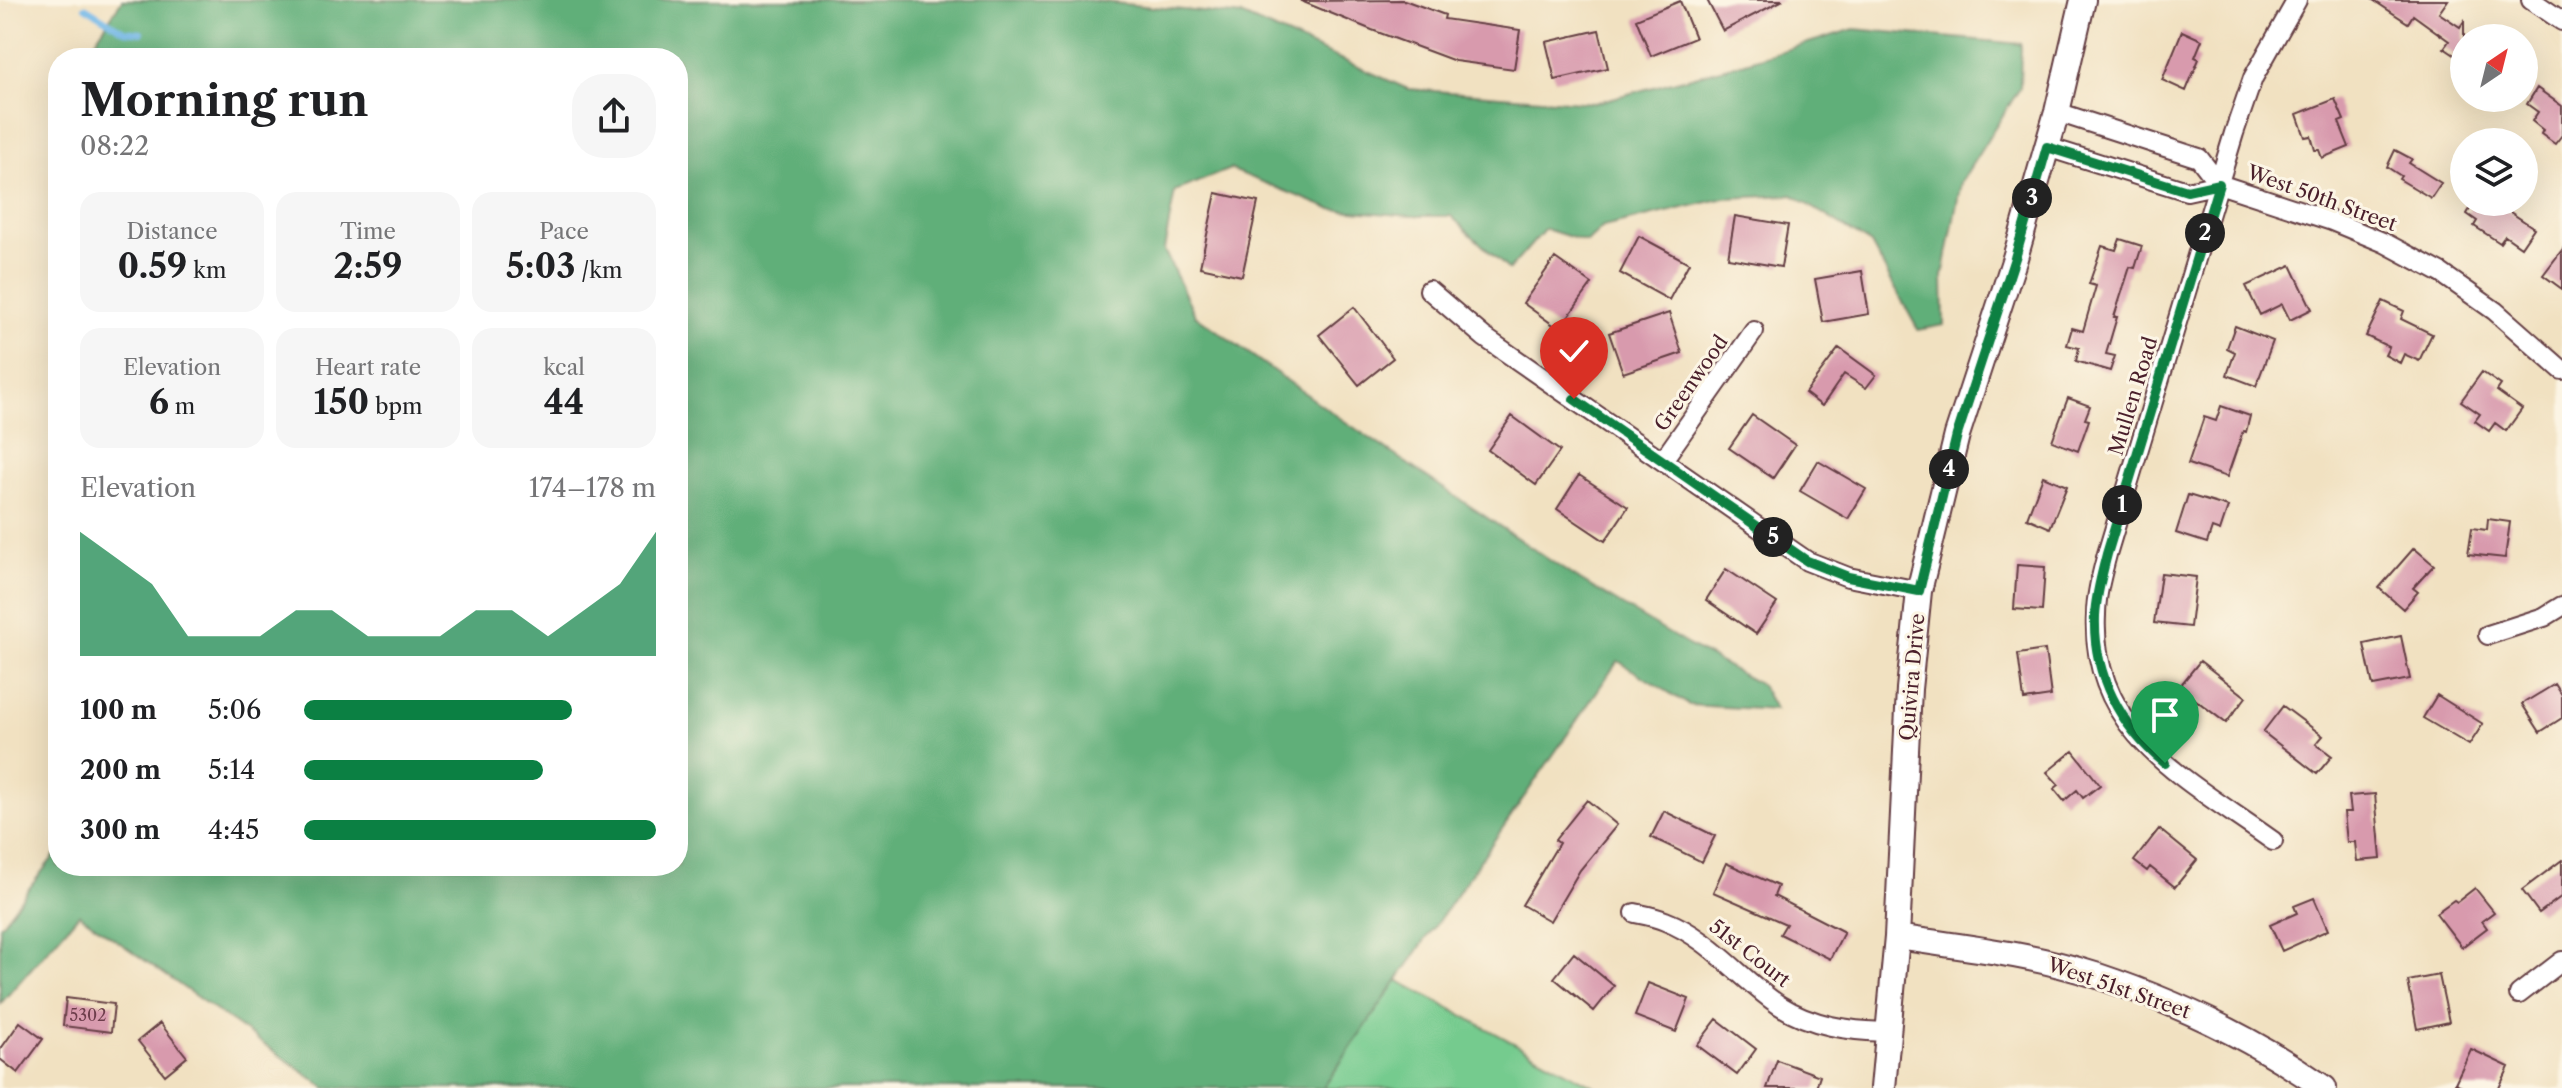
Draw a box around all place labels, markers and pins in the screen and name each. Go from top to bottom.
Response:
pin: 3 [2012,178,2052,218]
pin: 2 [2185,213,2225,253]
pin [1540,317,1608,399]
pin: 4 [1929,449,1969,489]
pin: 1 [2102,485,2142,525]
pin: 5 [1753,517,1793,557]
pin [2131,681,2199,763]

